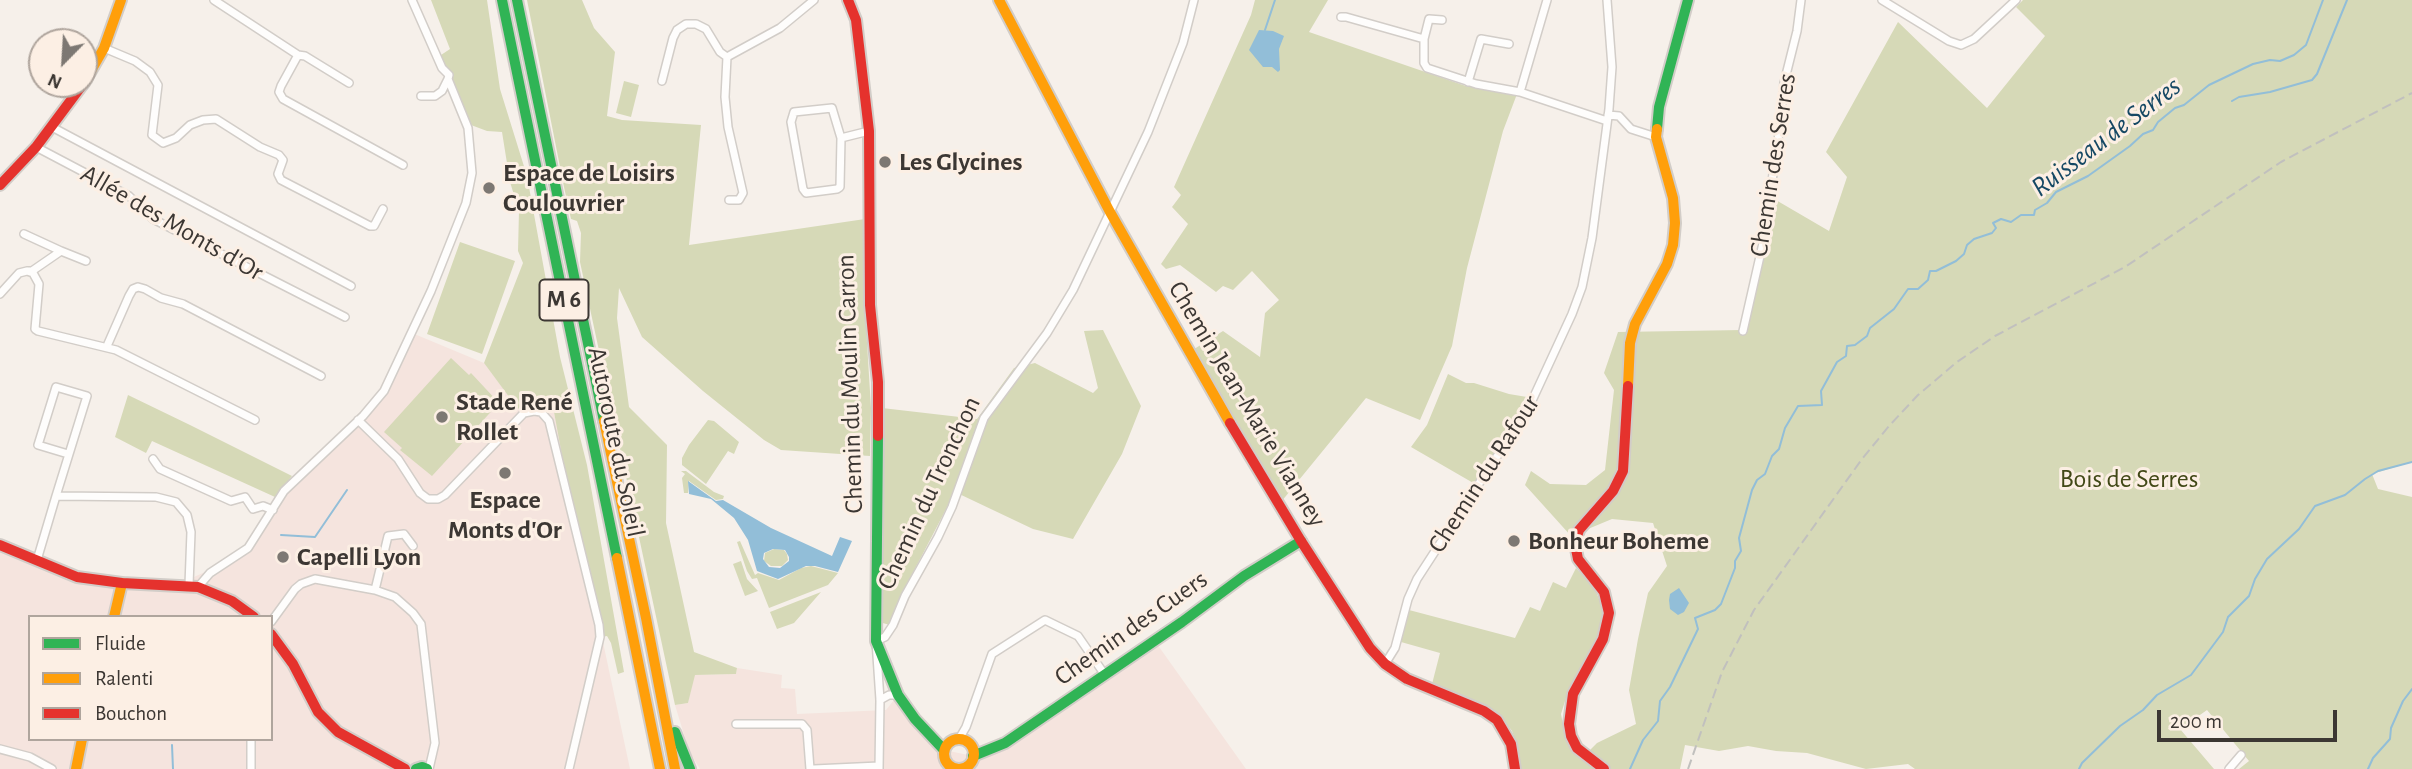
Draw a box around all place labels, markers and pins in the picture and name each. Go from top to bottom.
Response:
place label: Les Glycines [899,146,1022,178]
marker: Les Glycines [877,154,893,170]
place label: Espace de Loisirs Coulouvrier [503,157,675,218]
marker: Espace de Loisirs Coulouvrier [481,180,497,196]
place label: Stade René Rollet [456,386,573,448]
marker: Stade René Rollet [434,409,450,425]
marker: Espace Monts d'Or [497,465,513,481]
place label: Espace Monts d'Or [448,484,562,546]
place label: Bonheur Boheme [1528,525,1709,557]
marker: Bonheur Boheme [1506,533,1522,549]
place label: Capelli Lyon [297,541,421,573]
marker: Capelli Lyon [275,549,291,565]

